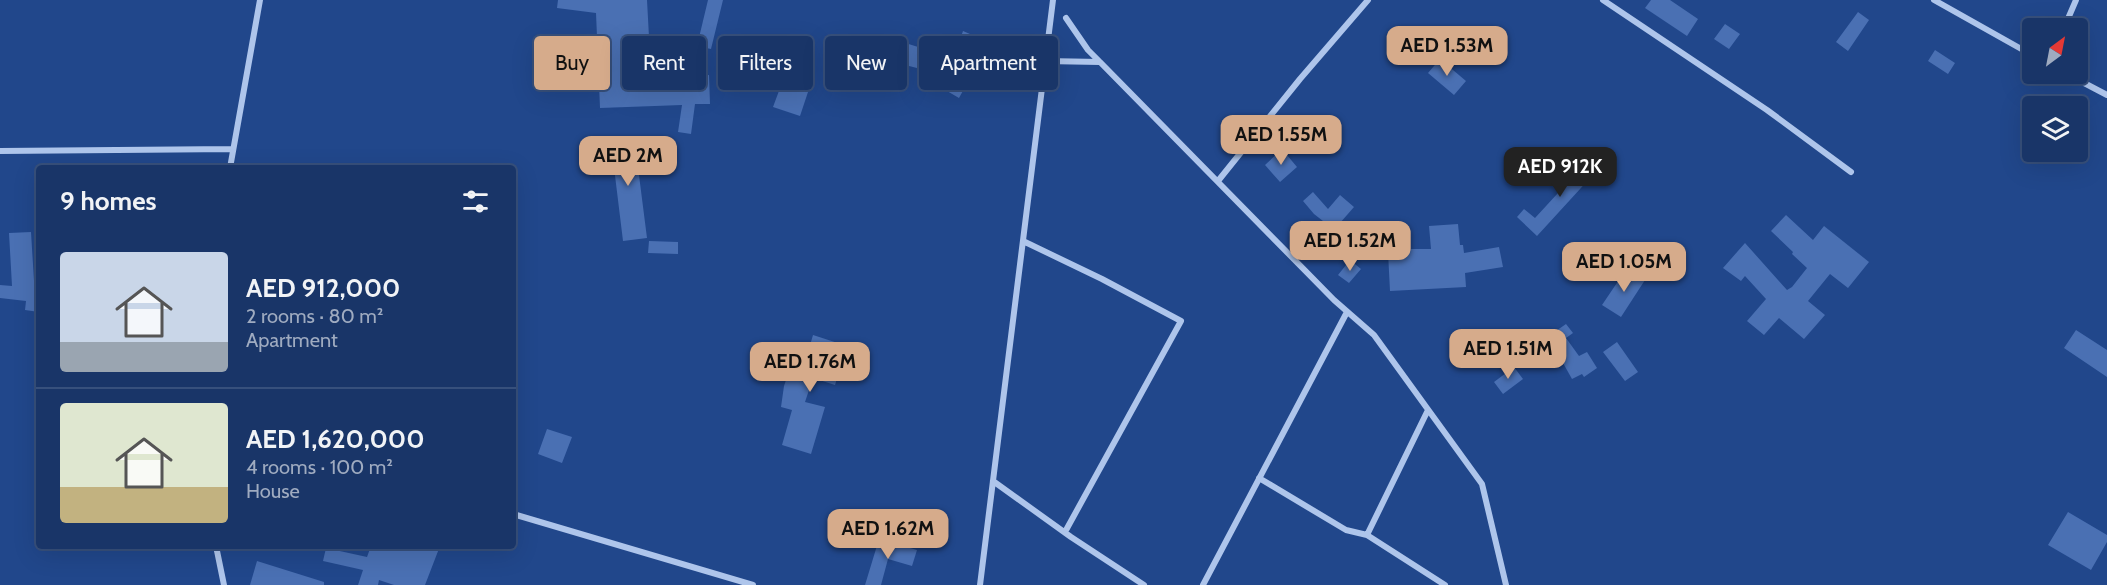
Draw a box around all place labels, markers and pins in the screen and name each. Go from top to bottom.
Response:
pin: AED 1.53M [1378,26,1516,77]
pin: AED 1.55M [1212,115,1350,166]
pin: AED 2M [579,136,677,187]
pin: AED 912K [1498,147,1622,198]
pin: AED 1.52M [1281,221,1419,272]
pin: AED 1.05M [1555,242,1693,293]
pin: AED 1.51M [1439,329,1577,380]
pin: AED 1.76M [741,342,879,393]
pin: AED 1.62M [819,509,957,560]

